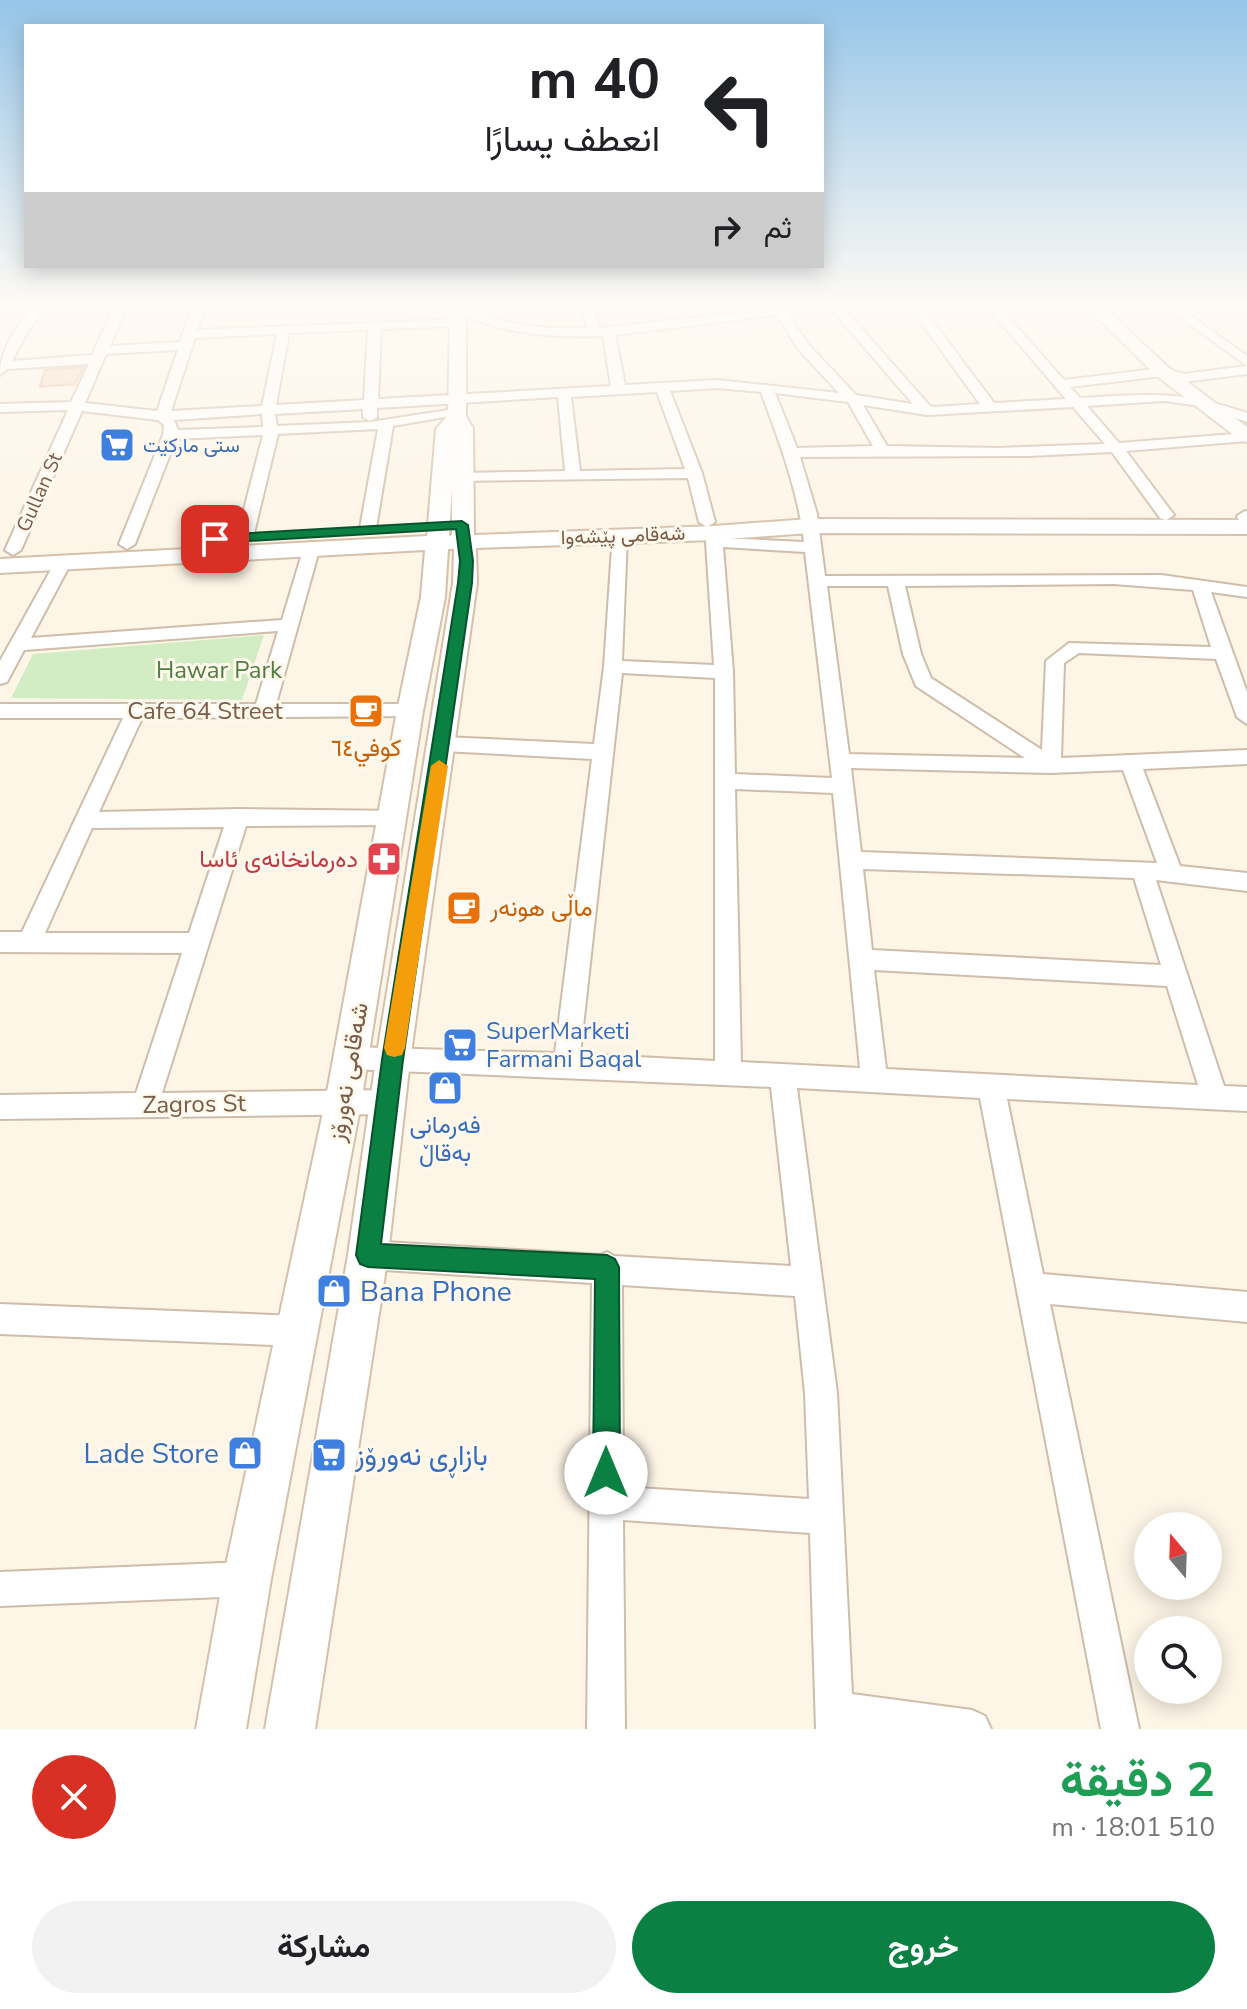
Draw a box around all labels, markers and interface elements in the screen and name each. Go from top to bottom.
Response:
text: 40 m [529,41,660,118]
icon: left [688,56,792,160]
text: انعطف يسارًا [485,115,660,164]
icon: right [704,208,748,252]
text: ثم [764,208,792,249]
supermarket icon: ستی مارکێت [98,426,136,464]
place label: ستی مارکێت [143,432,240,459]
street label: Gullan St [10,447,69,536]
pin [181,505,249,573]
icon: arrive [193,517,237,561]
street label: شەقامی پێشەوا [560,520,686,551]
park label: Hawar Park [156,654,283,686]
cafe icon: كوفي٦٤ [347,692,385,730]
street label: Cafe 64 Street [127,695,283,727]
place label: كوفي٦٤ [331,732,401,767]
pharmacy icon: دەرمانخانەی ئاسا [365,840,403,878]
place label: دەرمانخانەی ئاسا [199,843,358,875]
cafe icon: ماڵی هونەر [445,889,483,927]
place label: ماڵی هونەر [489,892,593,924]
street label: شەقامی نەورۆز [320,1000,376,1145]
place label: SuperMarketi Farmani Baqal [486,1015,641,1075]
supermarket icon: SuperMarketi Farmani Baqal [441,1026,479,1064]
shop icon: فەرمانی بەقاڵ [426,1069,464,1107]
street label: Zagros St [142,1087,247,1121]
place label: فەرمانی بەقاڵ [409,1109,481,1169]
shop icon: Bana Phone [315,1272,353,1310]
place label: Bana Phone [360,1273,512,1311]
position arrow [564,1431,648,1515]
shop icon: Lade Store [226,1434,264,1472]
place label: Lade Store [83,1435,219,1473]
supermarket icon: بازاڕی نەورۆز [310,1436,348,1474]
place label: بازاڕی نەورۆز [354,1437,488,1478]
north arrow [1134,1512,1222,1600]
map controls [1134,1512,1222,1704]
button: search [1134,1616,1222,1704]
text: 2 دقيقة [1060,1747,1215,1813]
button: close [32,1755,116,1839]
text: 510 m · 18:01 [1052,1810,1215,1845]
button: مشاركة [32,1901,616,1993]
button: خروج [632,1901,1215,1993]

